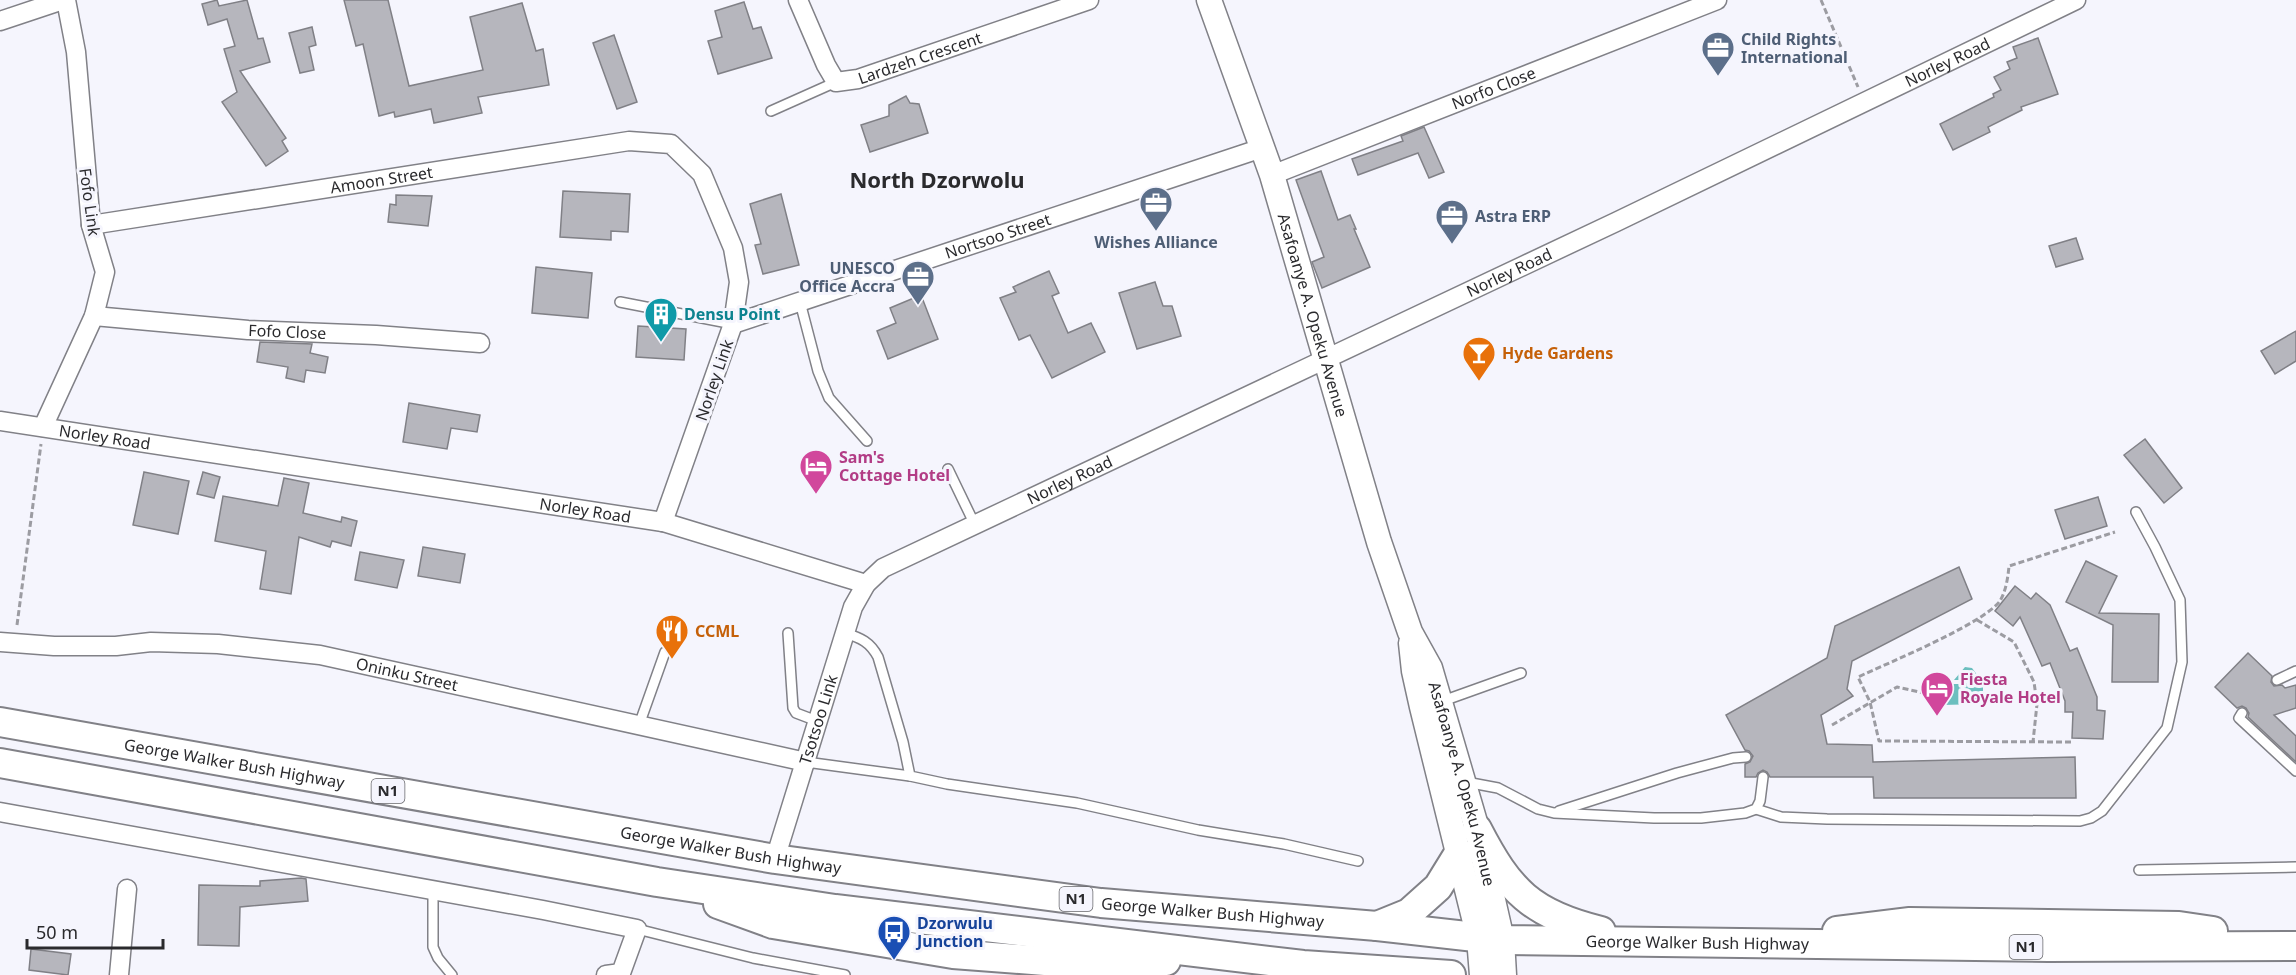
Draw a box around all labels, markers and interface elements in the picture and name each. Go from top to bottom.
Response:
street label: Lardzeh Crescent [855,26,985,89]
place label: Child Rights International [1741,28,1848,68]
office icon: Child Rights International [1700,30,1736,77]
street label: Norley Road [1901,32,1994,92]
street label: Norfo Close [1448,61,1539,114]
street label: Amoon Street [329,161,434,198]
district label: North Dzorwolu [849,164,1025,194]
street label: Fofo Link [74,167,106,238]
office icon: Wishes Alliance [1138,185,1174,232]
office icon: Astra ERP [1434,198,1470,245]
place label: Astra ERP [1475,205,1551,227]
street label: Nortsoo Street [942,208,1054,264]
street label: Asafoanye A. Opeku Avenue [1273,211,1353,420]
place label: Wishes Alliance [1094,231,1218,253]
street label: Norley Road [1463,243,1556,302]
place label: UNESCO Office Accra [799,257,895,297]
office icon: UNESCO Office Accra [900,259,936,306]
building icon: Densu Point [643,296,679,343]
place label: Densu Point [684,303,780,325]
street label: Fofo Close [248,319,327,344]
bar icon: Hyde Gardens [1461,335,1497,382]
street label: Norley Link [690,336,738,424]
place label: Hyde Gardens [1502,342,1613,364]
street label: Norley Road [58,419,152,455]
place label: Sam's Cottage Hotel [839,446,950,486]
hotel icon: Sam's Cottage Hotel [798,448,834,495]
street label: Norley Road [1023,450,1116,509]
street label: Norley Road [538,492,632,528]
restaurant icon: CCML [654,613,690,660]
place label: CCML [695,620,739,642]
street label: Oninku Street [354,652,460,696]
place label: Fiesta Royale Hotel [1960,668,2061,708]
hotel icon: Fiesta Royale Hotel [1919,670,1955,717]
street label: Tsotsoo Link [794,671,843,767]
street label: Asafoanye A. Opeku Avenue [1424,679,1501,888]
street label: George Walker Bush Highway [122,733,347,794]
road number: N1 [372,779,404,803]
street label: George Walker Bush Highway [619,821,843,879]
road number: N1 [1060,887,1092,911]
street label: George Walker Bush Highway [1100,892,1326,933]
scale bar [27,912,164,950]
place label: Dzorwulu Junction [915,912,993,952]
bus stop icon: Dzorwulu Junction [876,914,912,961]
text: 50 m [36,920,78,944]
street label: George Walker Bush Highway [1585,930,1810,955]
road number: N1 [2010,935,2042,959]

